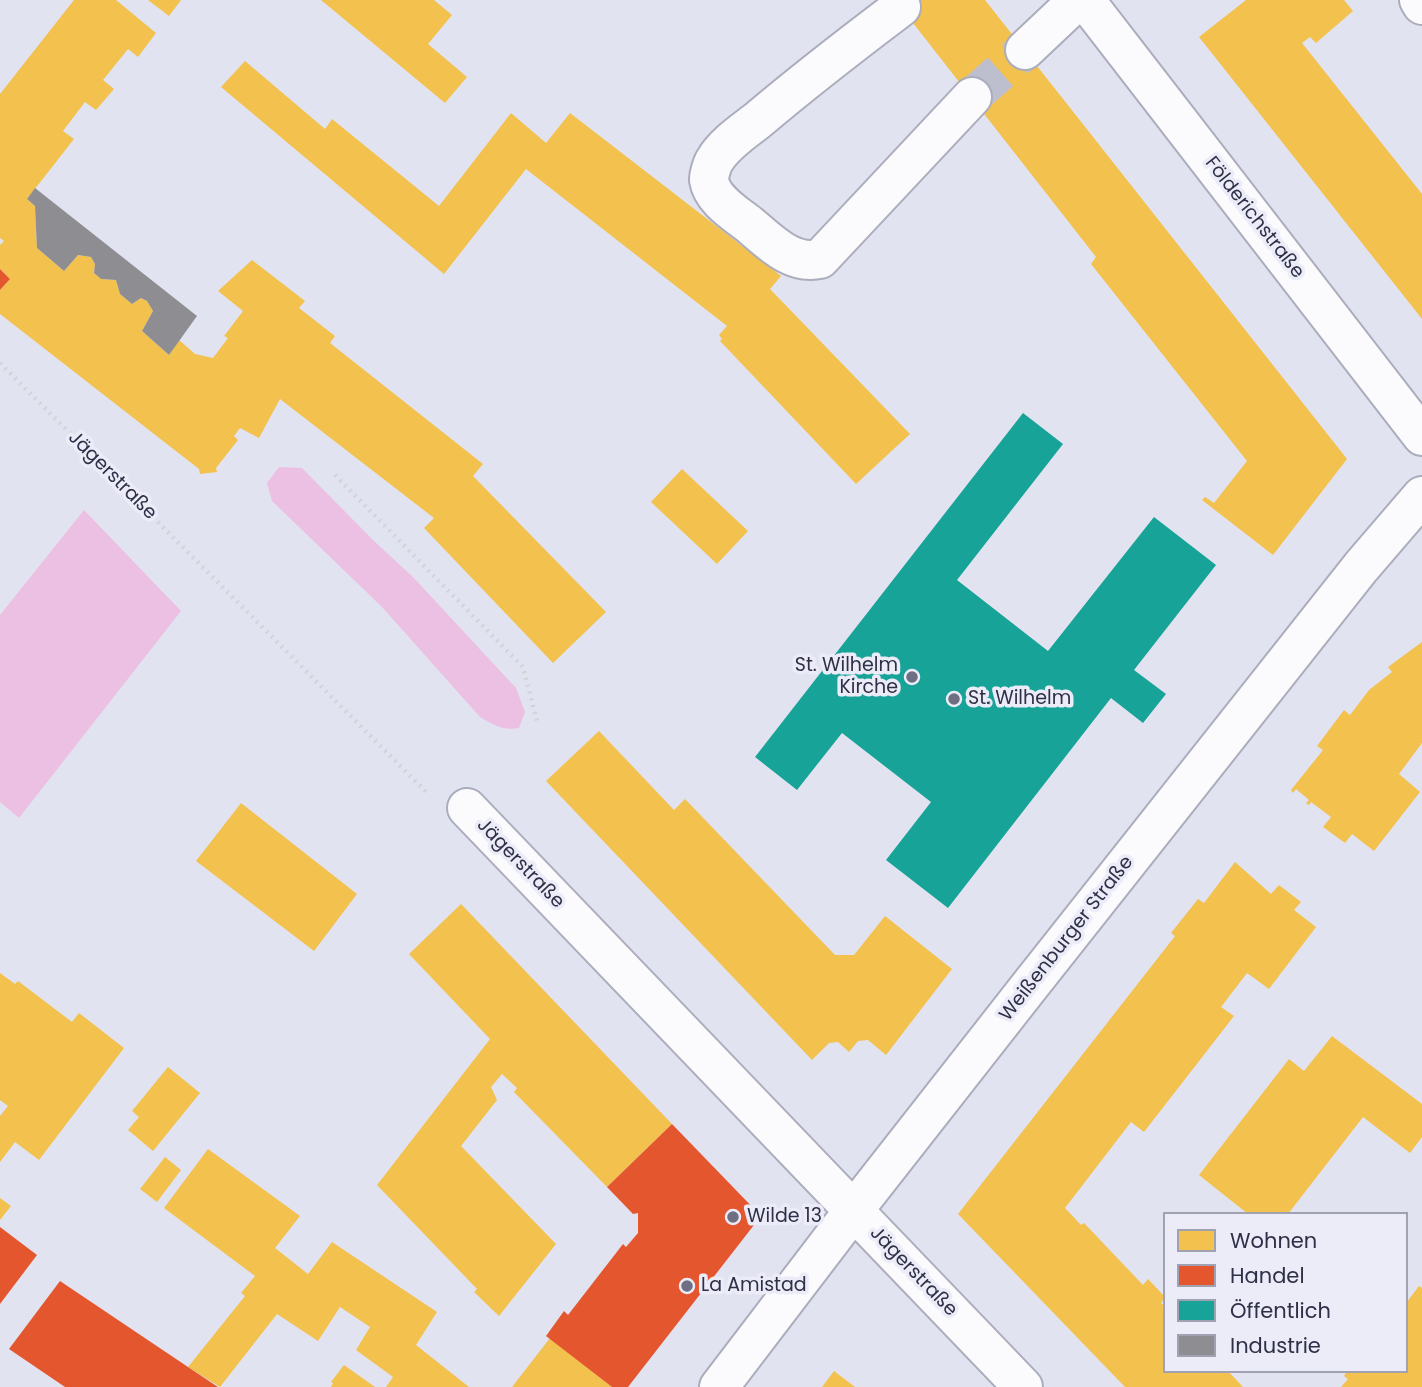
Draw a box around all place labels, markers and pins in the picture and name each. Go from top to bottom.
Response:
place label: St. Wilhelm Kirche [795,655,898,699]
marker: St. Wilhelm Kirche [904,669,920,685]
place label: St. Wilhelm [968,688,1071,710]
marker: St. Wilhelm [946,691,962,707]
place label: Wilde 13 [747,1206,822,1228]
marker: Wilde 13 [725,1209,741,1225]
place label: La Amistad [701,1275,807,1297]
marker: La Amistad [679,1278,695,1294]

